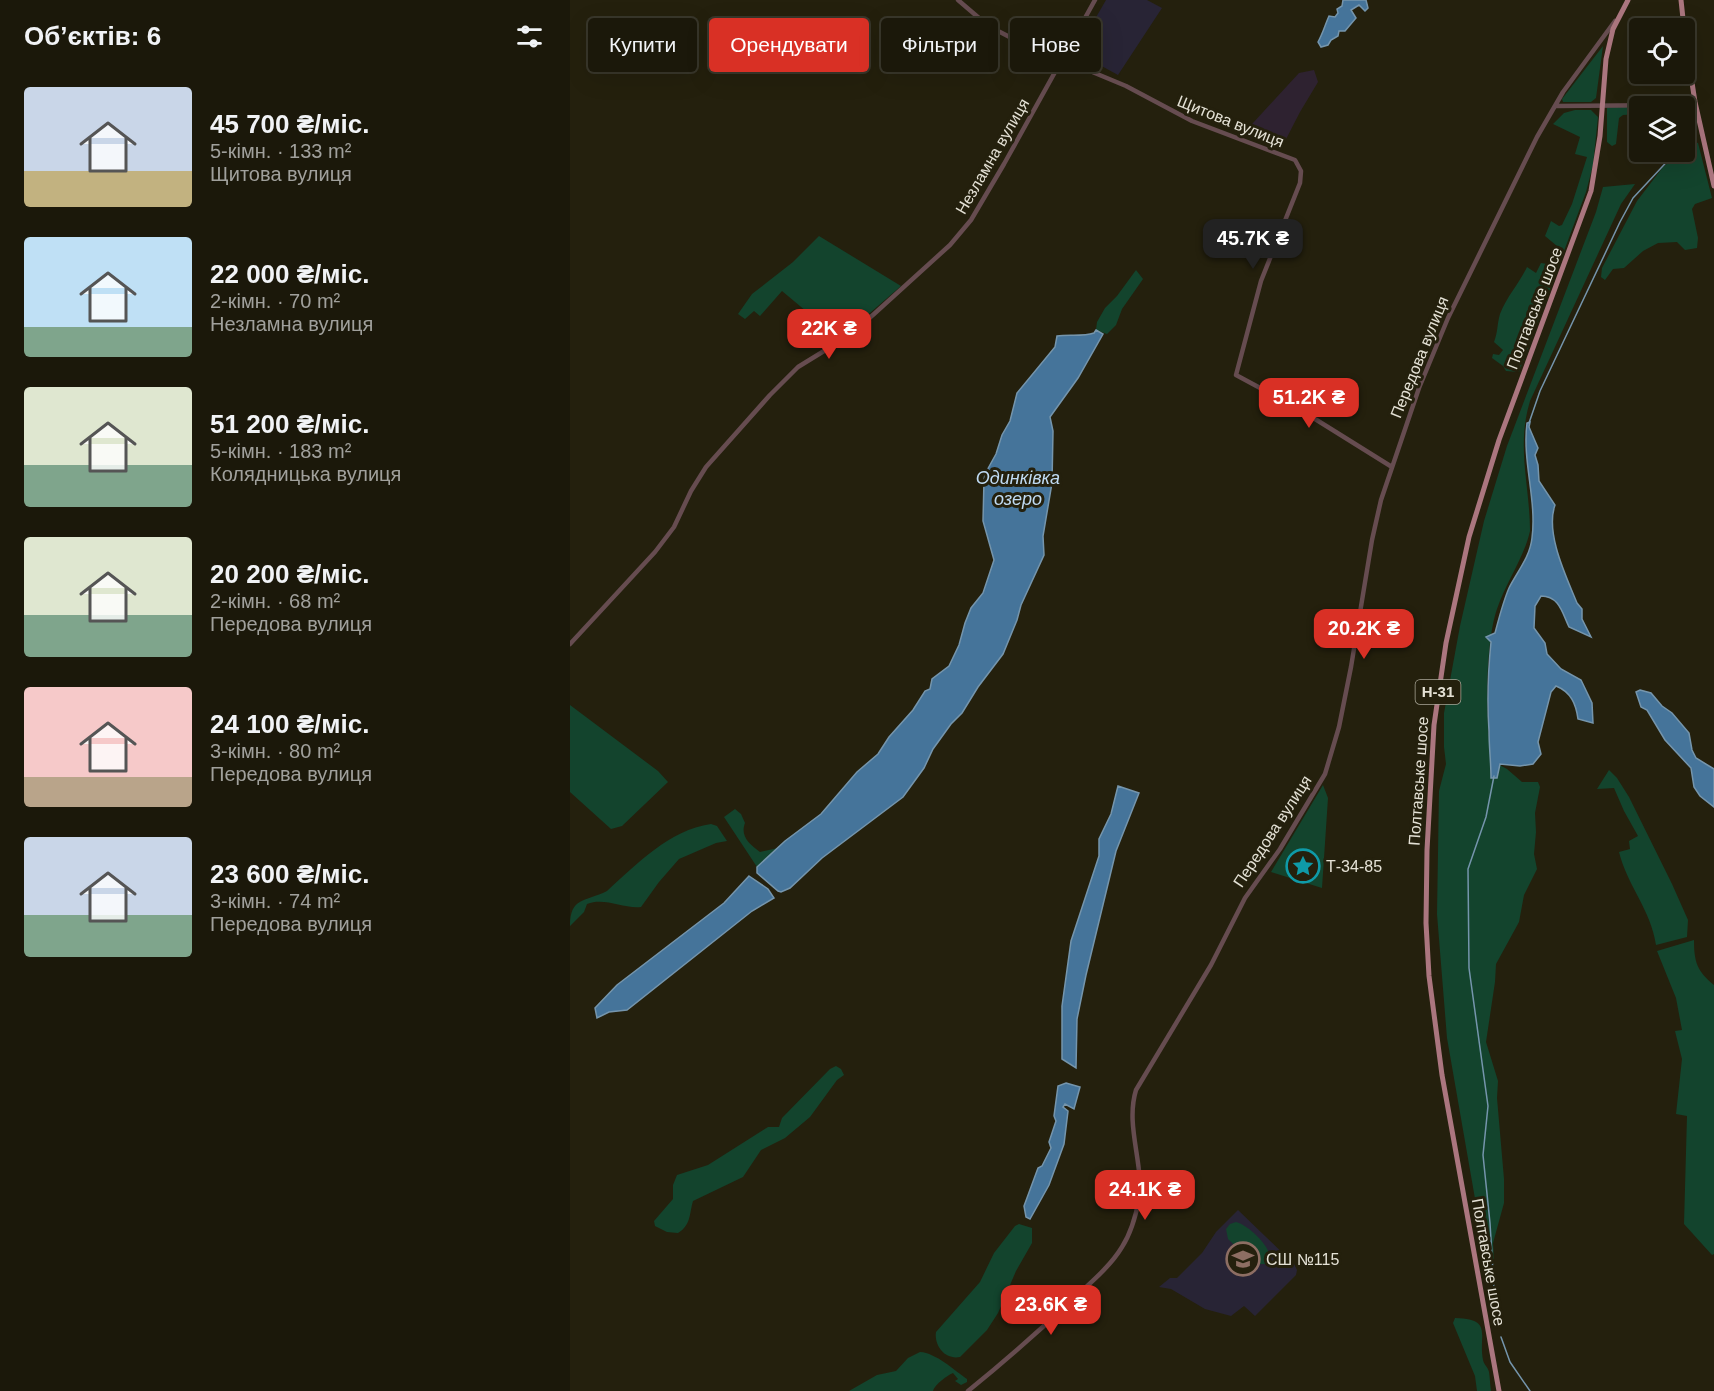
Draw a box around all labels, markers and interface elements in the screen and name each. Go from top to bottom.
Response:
chip: Купити [588,18,697,72]
chip: Орендувати [709,18,869,72]
chip: Фільтри [881,18,998,72]
chip: Нове [1010,18,1101,72]
map controls [1629,18,1695,162]
button: locate [1629,18,1695,84]
icon: filters [513,20,546,53]
text: Об’єктів: 6 [24,21,161,51]
street label: Щитова вулиця [1175,92,1287,151]
street label: Незламна вулиця [952,95,1032,217]
button: layers [1629,96,1695,162]
text: 45 700 ₴/міс. [210,109,369,139]
icon: home [72,111,144,183]
text: 5-кімн. · 133 m² [210,140,351,162]
text: Щитова вулиця [210,163,352,185]
pin: 45.7K ₴ [1198,219,1308,270]
text: 45.7K ₴ [1217,227,1289,249]
street label: Полтавське шосе [1503,245,1566,372]
text: 22 000 ₴/міс. [210,259,369,289]
icon: home [72,261,144,333]
text: 2-кімн. · 70 m² [210,290,340,312]
street label: Передова вулиця [1387,294,1452,420]
pin: 22K ₴ [787,309,871,360]
text: Незламна вулиця [210,313,373,335]
text: 22K ₴ [801,317,857,339]
pin: 51.2K ₴ [1254,378,1364,429]
text: 51.2K ₴ [1273,386,1345,408]
text: 51 200 ₴/міс. [210,409,369,439]
icon: home [72,411,144,483]
text: 5-кімн. · 183 m² [210,440,351,462]
text: Колядницька вулиця [210,463,401,485]
water label: Одинківка озеро [976,468,1060,509]
text: 20 200 ₴/міс. [210,559,369,589]
icon: home [72,561,144,633]
text: 2-кімн. · 68 m² [210,590,340,612]
pin: 20.2K ₴ [1309,609,1419,660]
text: Передова вулиця [210,613,372,635]
text: 20.2K ₴ [1328,617,1400,639]
road number: Н-31 [1416,680,1460,704]
text: 24 100 ₴/міс. [210,709,369,739]
icon: home [72,711,144,783]
street label: Полтавське шосе [1406,716,1431,846]
text: 3-кімн. · 80 m² [210,740,340,762]
text: Передова вулиця [210,763,372,785]
street label: Передова вулиця [1230,772,1315,890]
place icon: Т-34-85 [1285,848,1321,884]
place label: Т-34-85 [1326,858,1382,875]
text: 23 600 ₴/міс. [210,859,369,889]
icon: home [72,861,144,933]
text: 3-кімн. · 74 m² [210,890,340,912]
text: Передова вулиця [210,913,372,935]
pin: 24.1K ₴ [1090,1170,1200,1221]
text: 24.1K ₴ [1109,1178,1181,1200]
street label: Полтавське шосе [1469,1197,1508,1327]
school or university icon: СШ №115 [1225,1241,1261,1277]
place label: СШ №115 [1266,1251,1339,1268]
pin: 23.6K ₴ [996,1285,1106,1336]
text: 23.6K ₴ [1015,1293,1087,1315]

